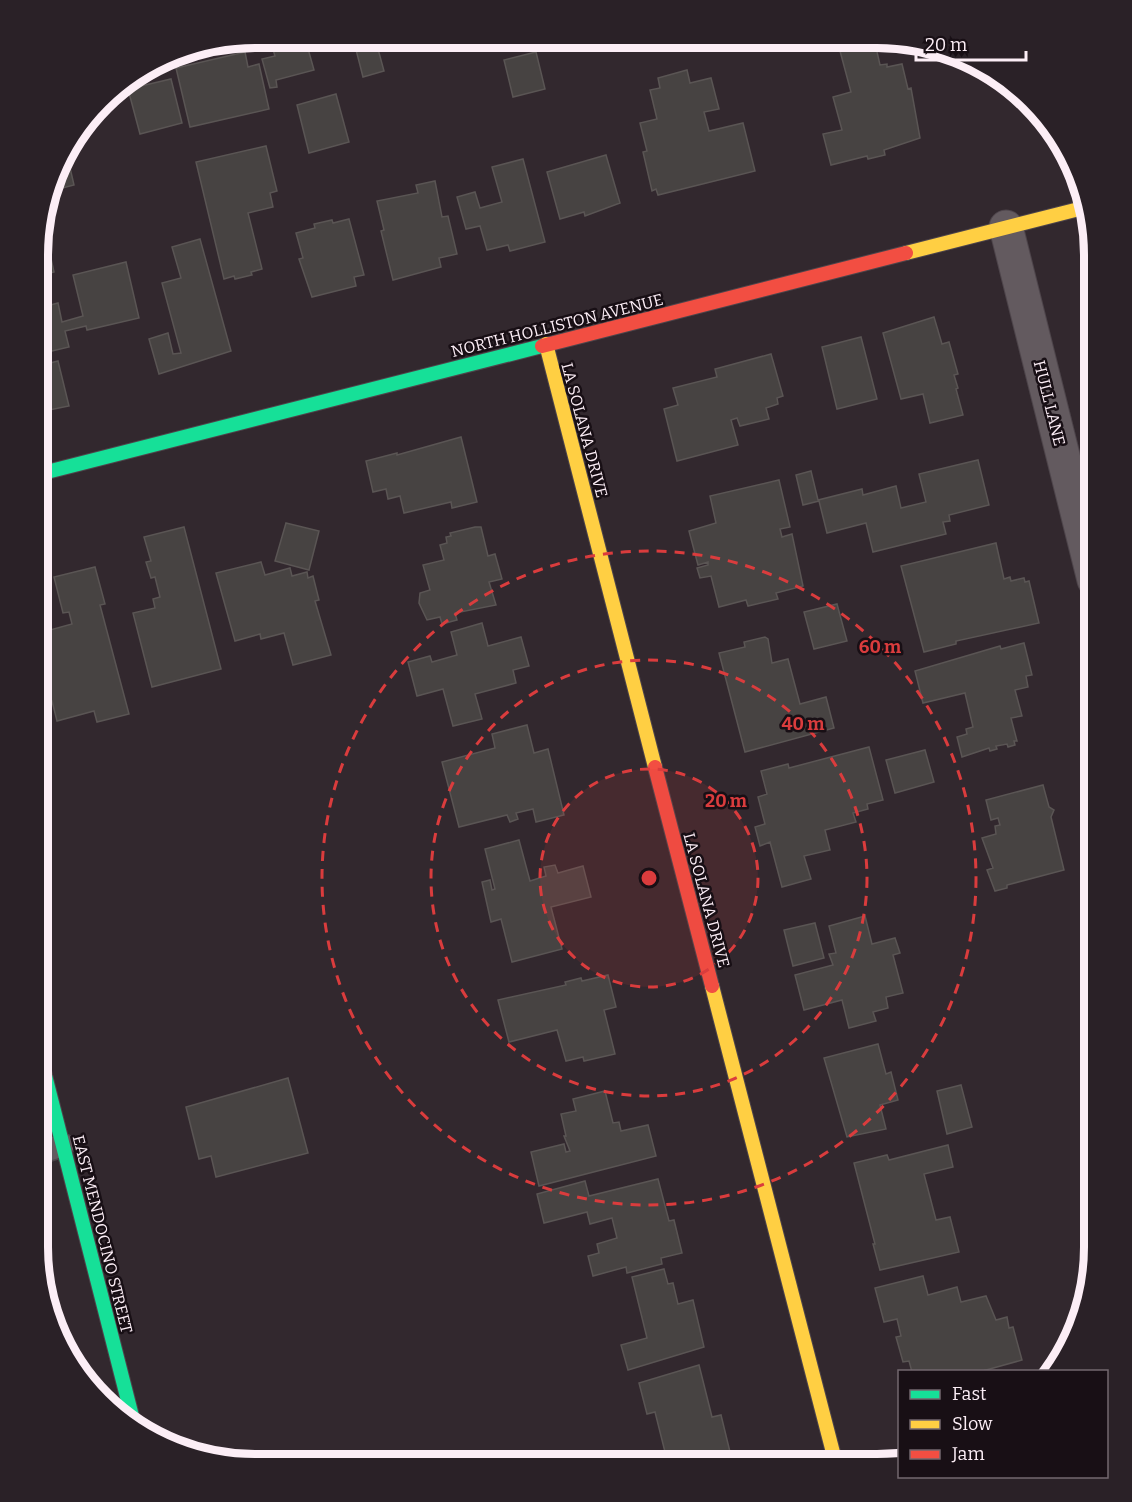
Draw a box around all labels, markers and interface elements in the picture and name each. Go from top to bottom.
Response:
scale bar [916,24,1026,62]
text: 20 m [925,34,967,56]
street label: NORTH HOLLISTON AVENUE [449,290,665,361]
street label: HULL LANE [1030,358,1069,448]
street label: LA SOLANA DRIVE [557,361,612,500]
text: 60 m [859,636,901,658]
text: 40 m [782,713,824,735]
text: 20 m [705,790,747,812]
street label: LA SOLANA DRIVE [679,831,734,970]
centre of rings [639,868,659,888]
street label: EAST MENDOCINO STREET [69,1133,136,1335]
legend [898,1370,1108,1478]
text: Fast [952,1383,987,1405]
text: Slow [952,1413,993,1435]
text: Jam [951,1443,985,1465]

